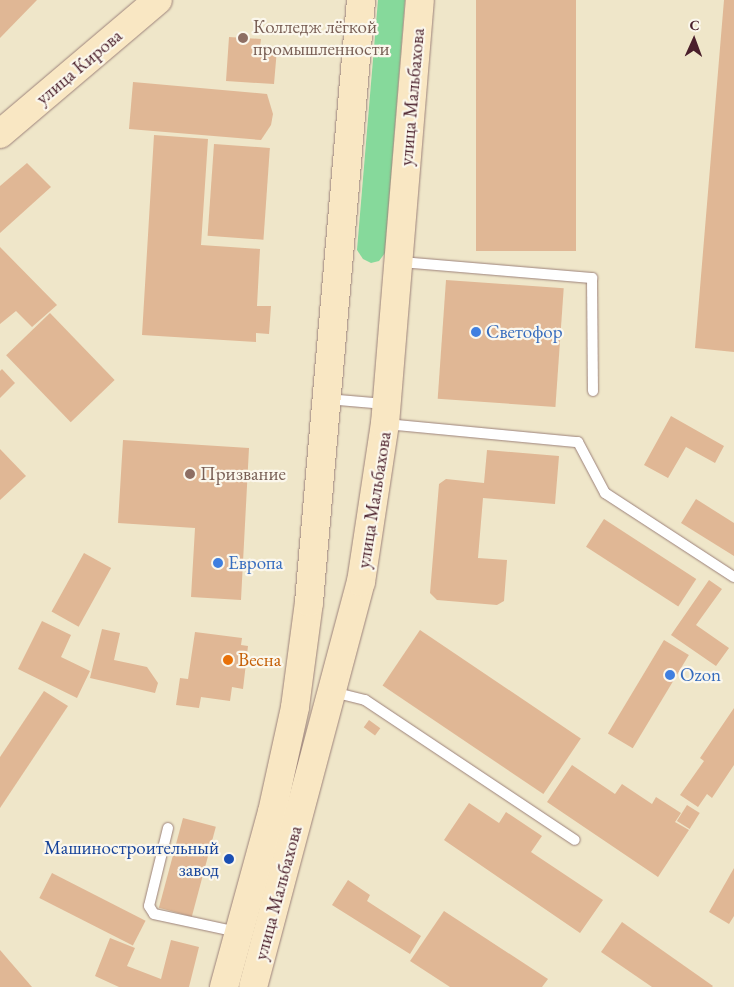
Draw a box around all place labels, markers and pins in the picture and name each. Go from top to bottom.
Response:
place label: Колледж лёгкой промышленности [253,16,390,60]
marker: Колледж лёгкой промышленности [237,32,249,44]
place label: Светофор [486,321,563,343]
marker: Светофор [470,326,482,338]
place label: Призвание [200,463,286,485]
marker: Призвание [184,468,196,480]
place label: Европа [228,552,283,574]
marker: Европа [212,557,224,569]
place label: Весна [238,649,281,671]
marker: Весна [222,654,234,666]
place label: Ozon [680,664,721,686]
marker: Ozon [664,669,676,681]
place label: Машиностроительный завод [44,837,219,881]
marker: Машиностроительный завод [223,853,235,865]

